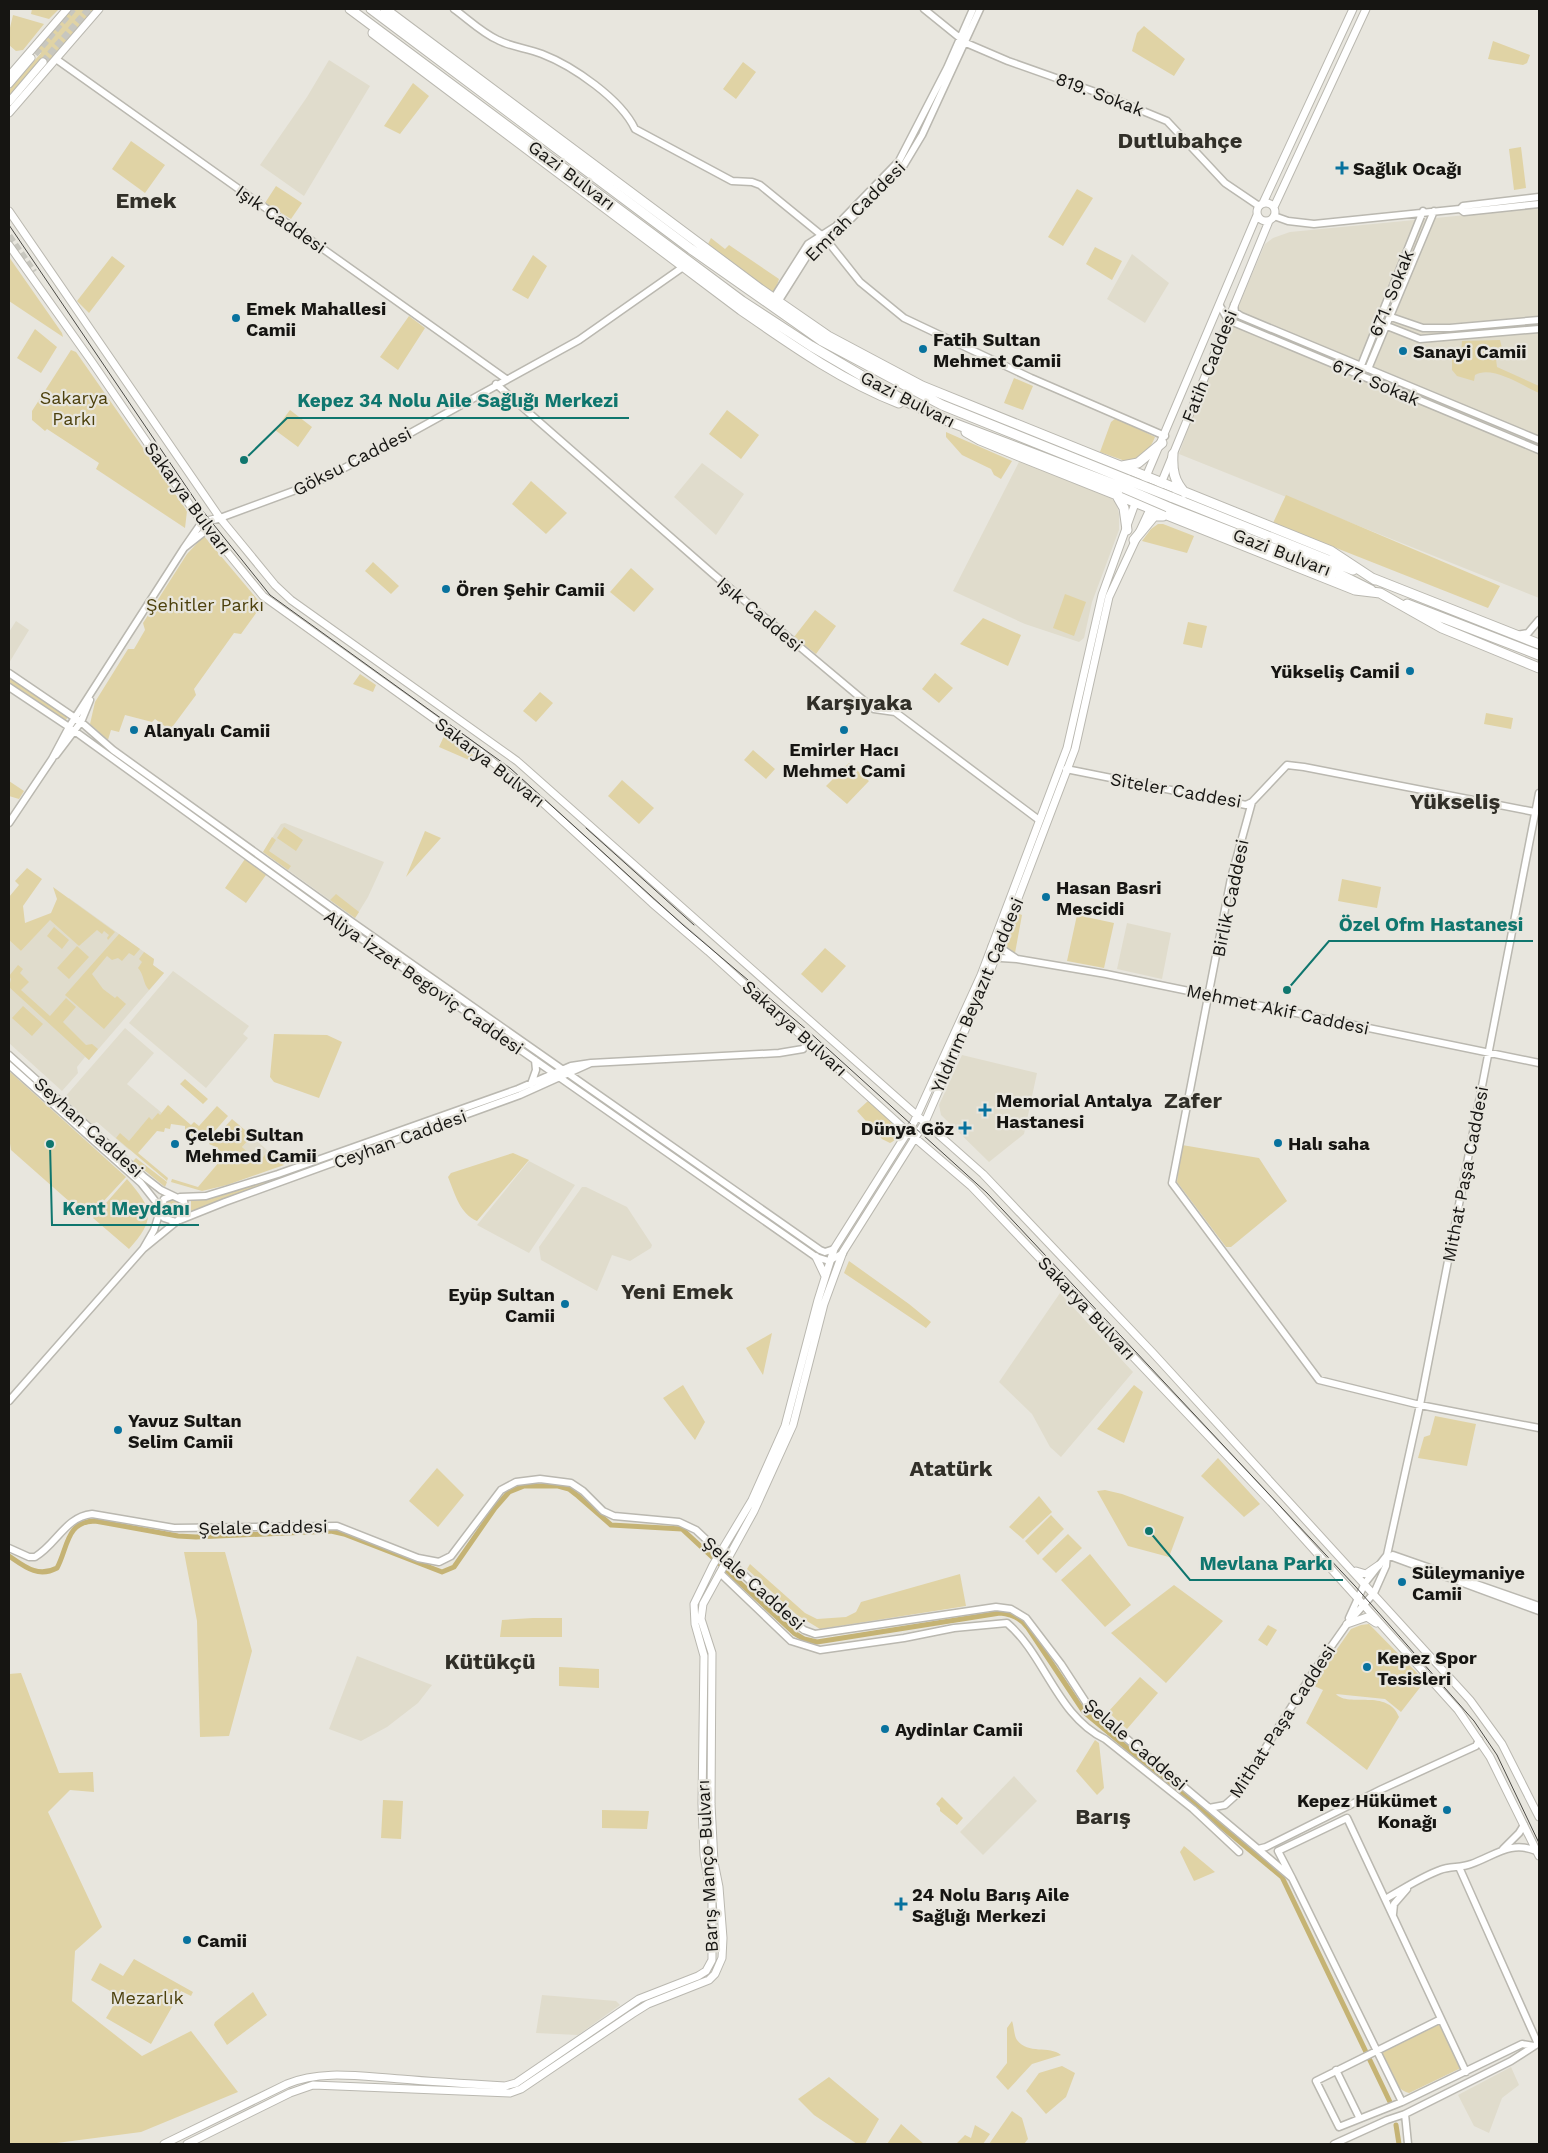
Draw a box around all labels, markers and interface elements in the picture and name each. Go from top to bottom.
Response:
street label: 819. Sokak [1053,68,1147,120]
district label: Dutlubahçe [1117,128,1243,153]
street label: Gazi Bulvarı [524,136,620,214]
street label: Emrah Caddesi [801,157,909,265]
place label: Sağlık Ocağı [1353,158,1462,179]
marker: Sağlık Ocağı [1335,161,1349,175]
street label: Işık Caddesi [232,180,330,258]
district label: Emek [115,188,177,213]
street label: 671. Sokak [1364,247,1418,339]
place label: Emek Mahallesi Camii [246,298,386,340]
street label: Fatih Caddesi [1177,307,1241,425]
marker: Emek Mahallesi Camii [230,312,242,324]
place label: Fatih Sultan Mehmet Camii [933,329,1061,371]
place label: Sanayi Camii [1413,341,1527,362]
marker: Fatih Sultan Mehmet Camii [917,343,929,355]
marker: Sanayi Camii [1397,345,1409,357]
street label: 677. Sokak [1329,354,1423,410]
street label: Gazi Bulvarı [857,366,959,432]
callout: Kepez 34 Nolu Aile Sağlığı Merkezi [287,384,629,418]
park label: Sakarya Parkı [40,387,108,429]
text: Kepez 34 Nolu Aile Sağlığı Merkezi [297,389,619,412]
street label: Göksu Caddesi [289,422,415,500]
street label: Sakarya Bulvarı [140,438,236,558]
street label: Gazi Bulvarı [1230,524,1334,580]
street label: Işık Caddesi [713,572,807,656]
place label: Ören Şehir Camii [456,579,605,600]
marker: Ören Şehir Camii [440,583,452,595]
park label: Şehitler Parkı [146,594,264,615]
place label: Yükseliş Camiİ [1270,661,1400,682]
marker: Yükseliş Camiİ [1404,665,1416,677]
district label: Karşıyaka [806,690,913,715]
street label: Sakarya Bulvarı [431,713,549,811]
place label: Alanyalı Camii [144,720,270,741]
marker: Alanyalı Camii [128,724,140,736]
marker: Emirler Hacı Mehmet Cami [838,724,850,736]
place label: Emirler Hacı Mehmet Cami [782,739,906,781]
street label: Siteler Caddesi [1109,768,1243,812]
district label: Yükseliş [1410,789,1500,814]
street label: Birlik Caddesi [1207,837,1253,959]
place label: Hasan Basri Mescidi [1056,877,1161,919]
marker: Hasan Basri Mescidi [1040,891,1052,903]
street label: Yıldırım Beyazıt Caddesi [926,894,1028,1096]
street label: Aliya İzzet Begoviç Caddesi [321,905,527,1059]
callout: Özel Ofm Hastanesi [1329,907,1533,941]
text: Özel Ofm Hastanesi [1339,913,1523,936]
street label: Sakarya Bulvarı [738,976,852,1080]
street label: Mehmet Akif Caddesi [1185,979,1371,1039]
street label: Seyhan Caddesi [30,1073,148,1181]
street label: Mithat Paşa Caddesi [1438,1084,1492,1264]
district label: Zafer [1164,1088,1222,1113]
place label: Memorial Antalya Hastanesi [996,1090,1153,1132]
marker: Memorial Antalya Hastanesi [978,1103,992,1117]
street label: Ceyhan Caddesi [331,1105,469,1173]
place label: Dünya Göz [861,1118,954,1139]
marker: Dünya Göz [958,1121,972,1135]
place label: Çelebi Sultan Mehmed Camii [185,1124,317,1166]
place label: Halı saha [1288,1133,1370,1154]
marker: Halı saha [1272,1137,1284,1149]
marker: Çelebi Sultan Mehmed Camii [169,1138,181,1150]
callout: Kent Meydanı [52,1191,199,1225]
text: Kent Meydanı [62,1197,190,1220]
street label: Sakarya Bulvarı [1034,1252,1140,1364]
district label: Yeni Emek [621,1279,733,1304]
place label: Eyüp Sultan Camii [448,1284,555,1326]
marker: Eyüp Sultan Camii [559,1298,571,1310]
place label: Yavuz Sultan Selim Camii [128,1410,242,1452]
marker: Yavuz Sultan Selim Camii [112,1424,124,1436]
district label: Atatürk [910,1456,993,1481]
street label: Şelale Caddesi [198,1515,328,1539]
street label: Şelale Caddesi [699,1532,809,1634]
callout: Mevlana Parkı [1190,1546,1343,1580]
text: Mevlana Parkı [1199,1552,1333,1575]
place label: Süleymaniye Camii [1412,1562,1525,1604]
marker: Süleymaniye Camii [1396,1576,1408,1588]
street label: Mithat Paşa Caddesi [1225,1640,1339,1802]
place label: Kepez Spor Tesisleri [1377,1647,1477,1689]
district label: Kütükçü [444,1649,536,1674]
marker: Kepez Spor Tesisleri [1361,1661,1373,1673]
street label: Şelale Caddesi [1080,1694,1192,1794]
place label: Aydinlar Camii [895,1719,1023,1740]
marker: Aydinlar Camii [879,1723,891,1735]
street label: Barış Manço Bulvarı [692,1779,722,1953]
place label: Kepez Hükümet Konağı [1297,1790,1437,1832]
district label: Barış [1075,1804,1131,1829]
marker: Kepez Hükümet Konağı [1441,1804,1453,1816]
place label: 24 Nolu Barış Aile Sağlığı Merkezi [912,1884,1069,1926]
marker: 24 Nolu Barış Aile Sağlığı Merkezi [894,1897,908,1911]
place label: Camii [197,1930,247,1951]
marker: Camii [181,1934,193,1946]
park label: Mezarlık [110,1987,184,2008]

